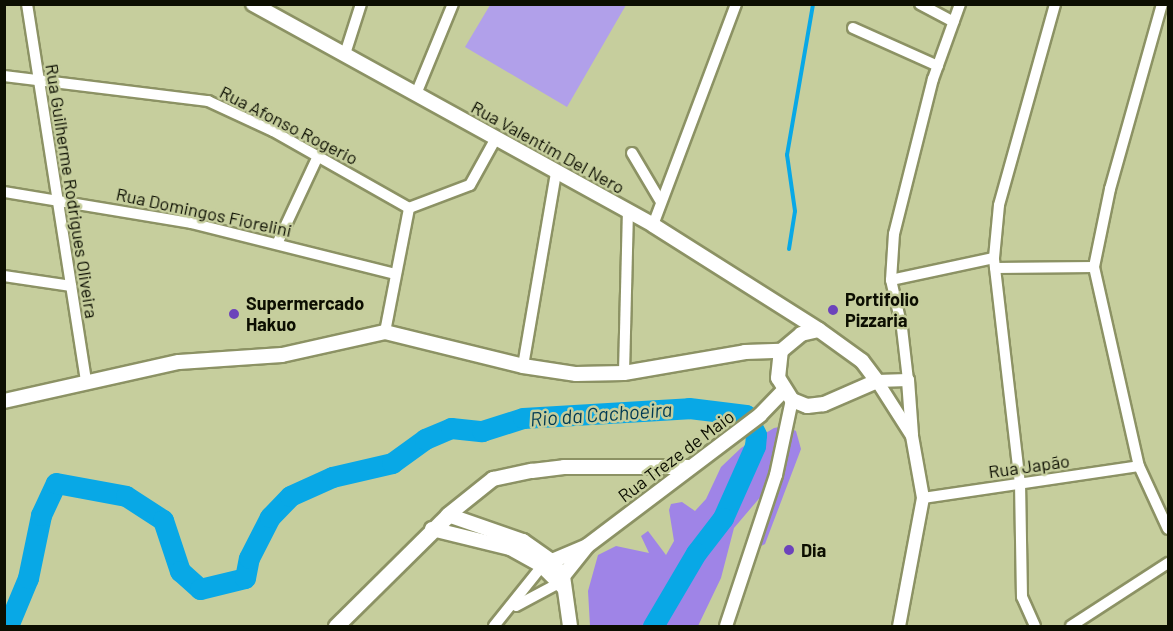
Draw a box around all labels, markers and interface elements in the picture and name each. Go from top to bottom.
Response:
street label: Rua Guilherme Rodrigues Oliveira [41,62,103,320]
street label: Rua Afonso Rogerio [216,81,362,169]
street label: Rua Valentim Del Nero [468,96,628,198]
street label: Rua Domingos Fiorelini [114,183,294,241]
place label: Portifolio Pizzaria [845,289,919,332]
place label: Supermercado Hakuo [246,293,364,336]
marker: Portifolio Pizzaria [826,303,840,317]
marker: Supermercado Hakuo [227,307,241,321]
water label: Rio da Cachoeira [529,397,673,431]
street label: Rua Treze de Maio [614,405,738,507]
street label: Rua Japão [987,450,1071,482]
place label: Dia [801,539,826,561]
marker: Dia [782,543,796,557]

